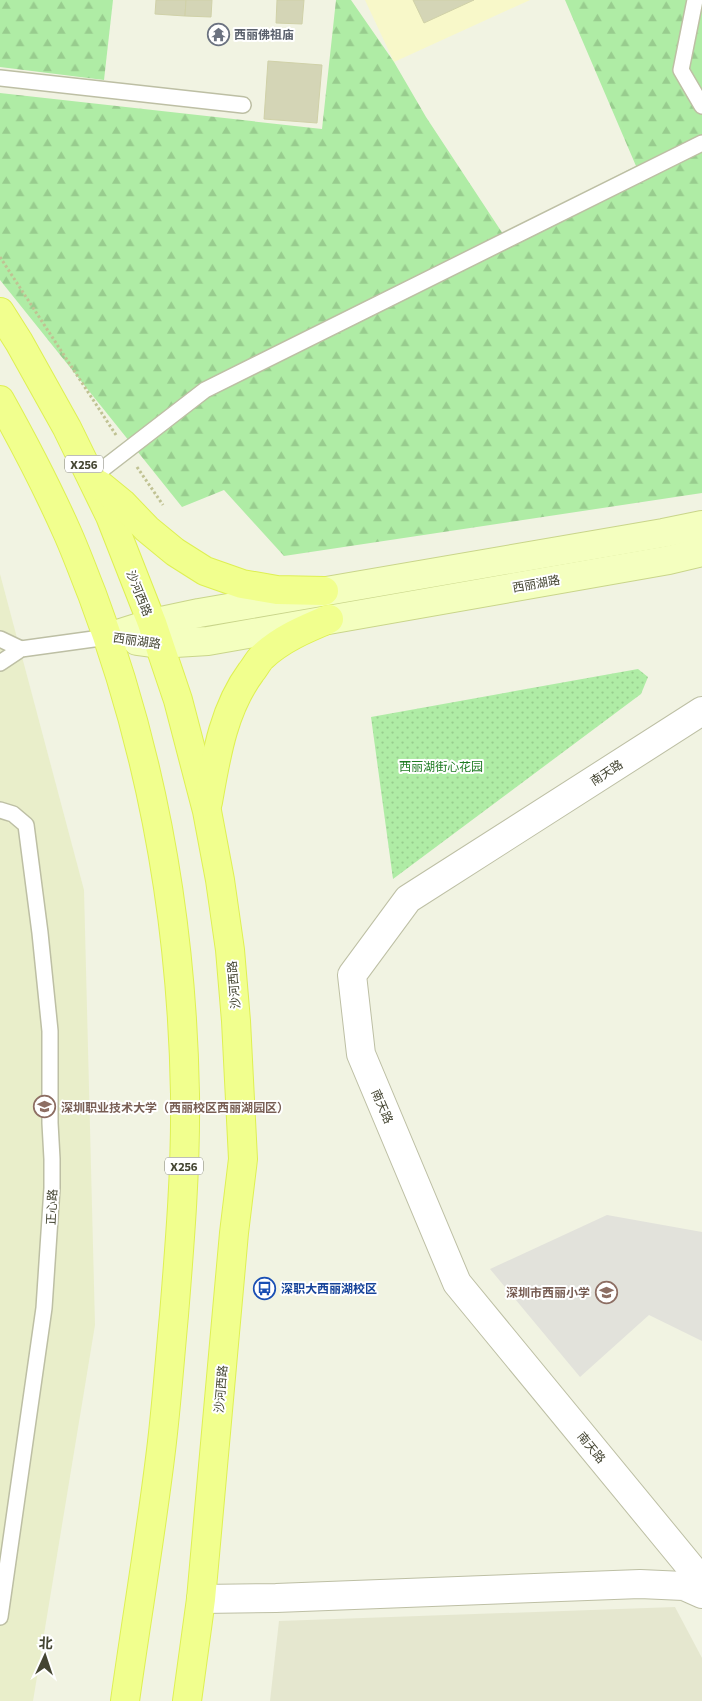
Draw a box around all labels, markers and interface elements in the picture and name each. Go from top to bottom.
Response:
temple icon: 西丽佛祖庙 [206,22,230,46]
place label: 西丽佛祖庙 [234,27,294,41]
road number: X256 [65,456,103,472]
street label: 沙河西路 [125,568,155,618]
street label: 西丽湖路 [511,572,561,594]
street label: 西丽湖路 [112,630,162,650]
street label: 南天路 [587,756,625,788]
park label: 西丽湖街心花园 [399,759,483,773]
street label: 沙河西路 [224,960,242,1010]
street label: 南天路 [370,1087,396,1125]
school or university icon: 深圳职业技术大学（西丽校区西丽湖园区） [33,1095,57,1119]
place label: 深圳职业技术大学（西丽校区西丽湖园区） [61,1100,289,1114]
road number: X256 [165,1158,203,1174]
street label: 正心路 [43,1189,59,1225]
bus stop icon: 深职大西丽湖校区 [253,1276,277,1300]
school or university icon: 深圳市西丽小学 [594,1280,618,1304]
place label: 深职大西丽湖校区 [281,1281,377,1295]
place label: 深圳市西丽小学 [506,1285,590,1299]
street label: 沙河西路 [211,1364,229,1414]
street label: 南天路 [575,1429,609,1465]
north arrow [20,1631,70,1681]
text: 北 [38,1634,53,1651]

